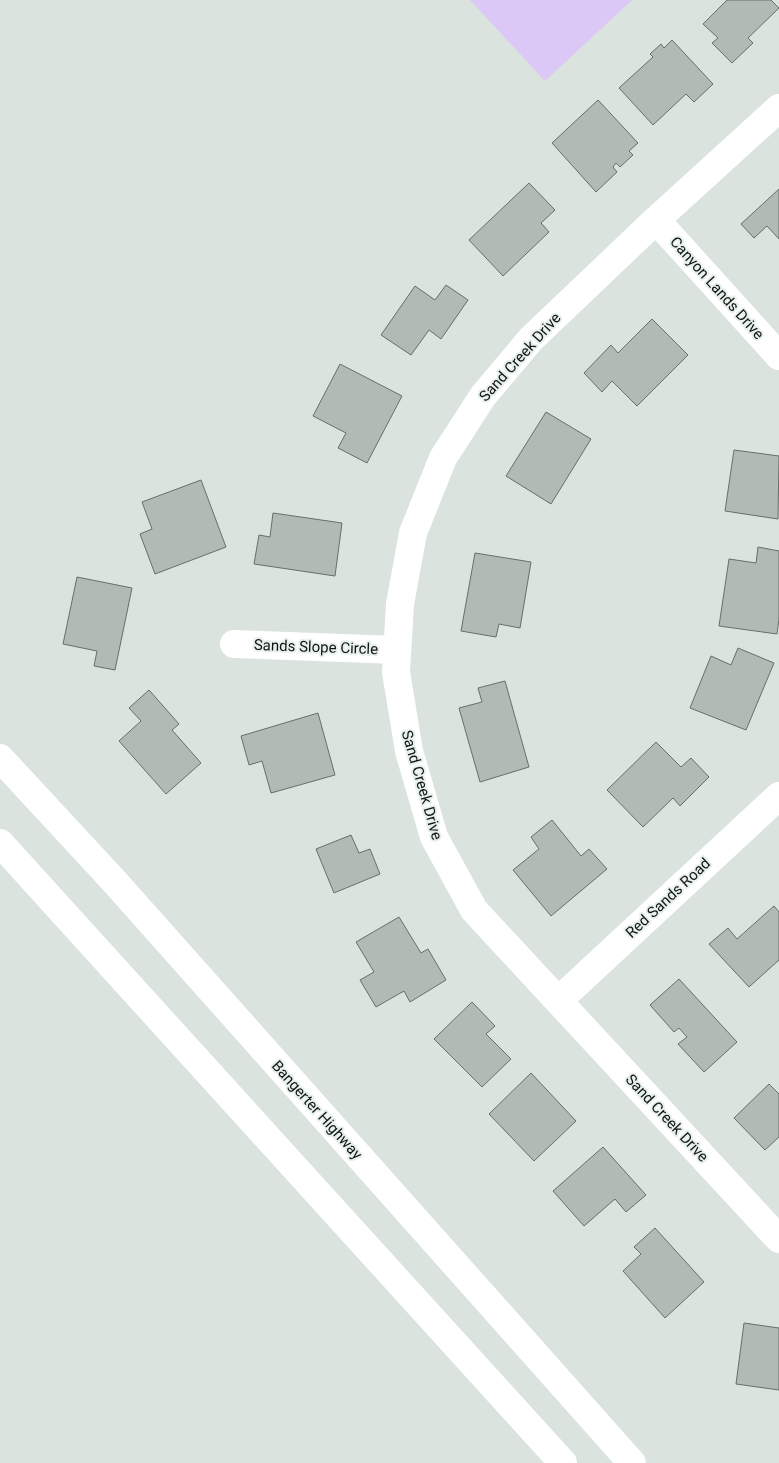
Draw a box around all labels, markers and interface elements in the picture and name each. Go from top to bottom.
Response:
street label: Canyon Lands Drive [666,233,768,343]
street label: Sand Creek Drive [475,309,565,405]
street label: Sands Slope Circle [254,636,378,658]
street label: Sand Creek Drive [398,728,446,842]
street label: Red Sands Road [622,854,714,942]
street label: Bangerter Highway [268,1057,366,1163]
street label: Sand Creek Drive [622,1070,712,1166]

